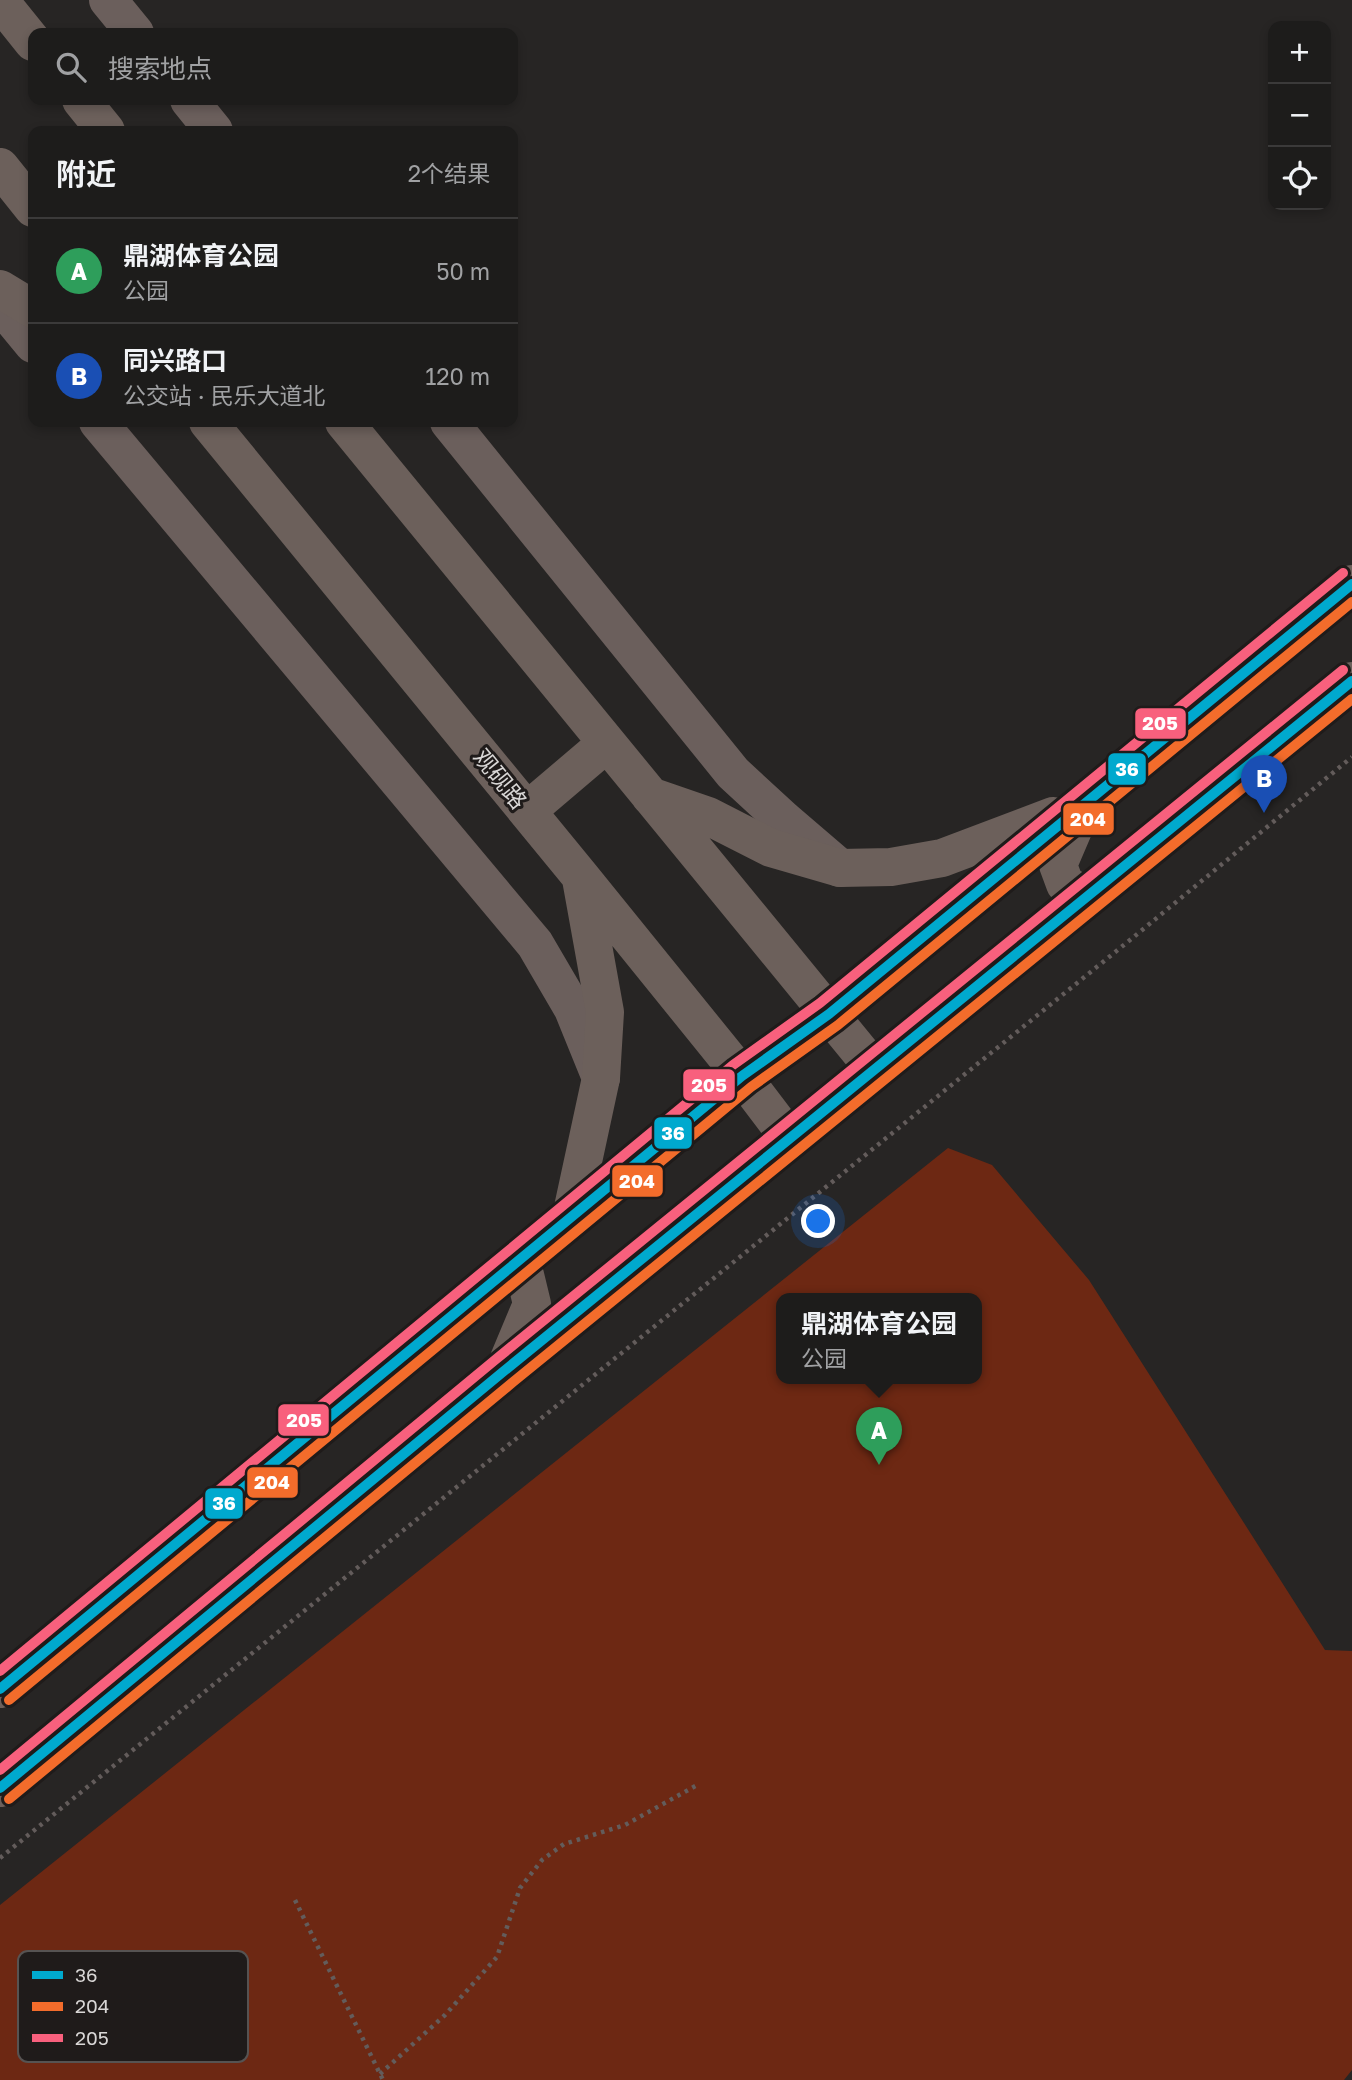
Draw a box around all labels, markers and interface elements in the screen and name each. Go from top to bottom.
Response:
map controls [1268,21,1331,210]
button: + [1268,21,1331,84]
search box [28,28,518,105]
icon: search [52,48,90,86]
text: 搜索地点 [108,53,212,84]
button: − [1268,84,1331,147]
button: locate [1268,147,1331,210]
text: 附近 [56,156,116,192]
text: 2个结果 [408,159,490,187]
text: 鼎湖体育公园 [123,240,279,271]
text: A [71,257,87,285]
text: 50 m [436,257,490,285]
text: 公园 [123,276,169,304]
text: 同兴路口 [123,345,227,376]
text: B [71,362,87,390]
text: 120 m [425,362,490,390]
text: 公交站 · 民乐大道北 [123,381,325,409]
line badge: 205 [1134,707,1187,740]
text: 205 [1142,711,1178,734]
street label: 观砚路 [468,743,533,814]
line badge: 36 [1107,752,1147,786]
pin: B [1241,755,1287,813]
text: 36 [1115,757,1139,780]
line badge: 204 [1062,802,1115,836]
text: 204 [1070,807,1106,830]
line badge: 205 [682,1068,736,1102]
text: 205 [691,1073,727,1096]
line badge: 36 [653,1116,693,1150]
text: 36 [661,1121,685,1144]
line badge: 204 [611,1164,664,1198]
text: 204 [619,1169,655,1192]
your location [801,1204,835,1238]
popup [776,1293,982,1384]
text: 鼎湖体育公园 [801,1308,957,1339]
text: 公园 [801,1344,847,1372]
line badge: 205 [277,1403,330,1437]
pin: A [856,1407,902,1465]
text: 205 [286,1408,322,1431]
line badge: 204 [246,1466,299,1499]
text: 204 [254,1470,290,1493]
line badge: 36 [204,1487,244,1520]
text: 36 [212,1491,236,1514]
legend [18,1951,248,2062]
text: 36 [75,1963,98,1986]
text: 204 [75,1994,109,2017]
text: 205 [75,2026,109,2049]

